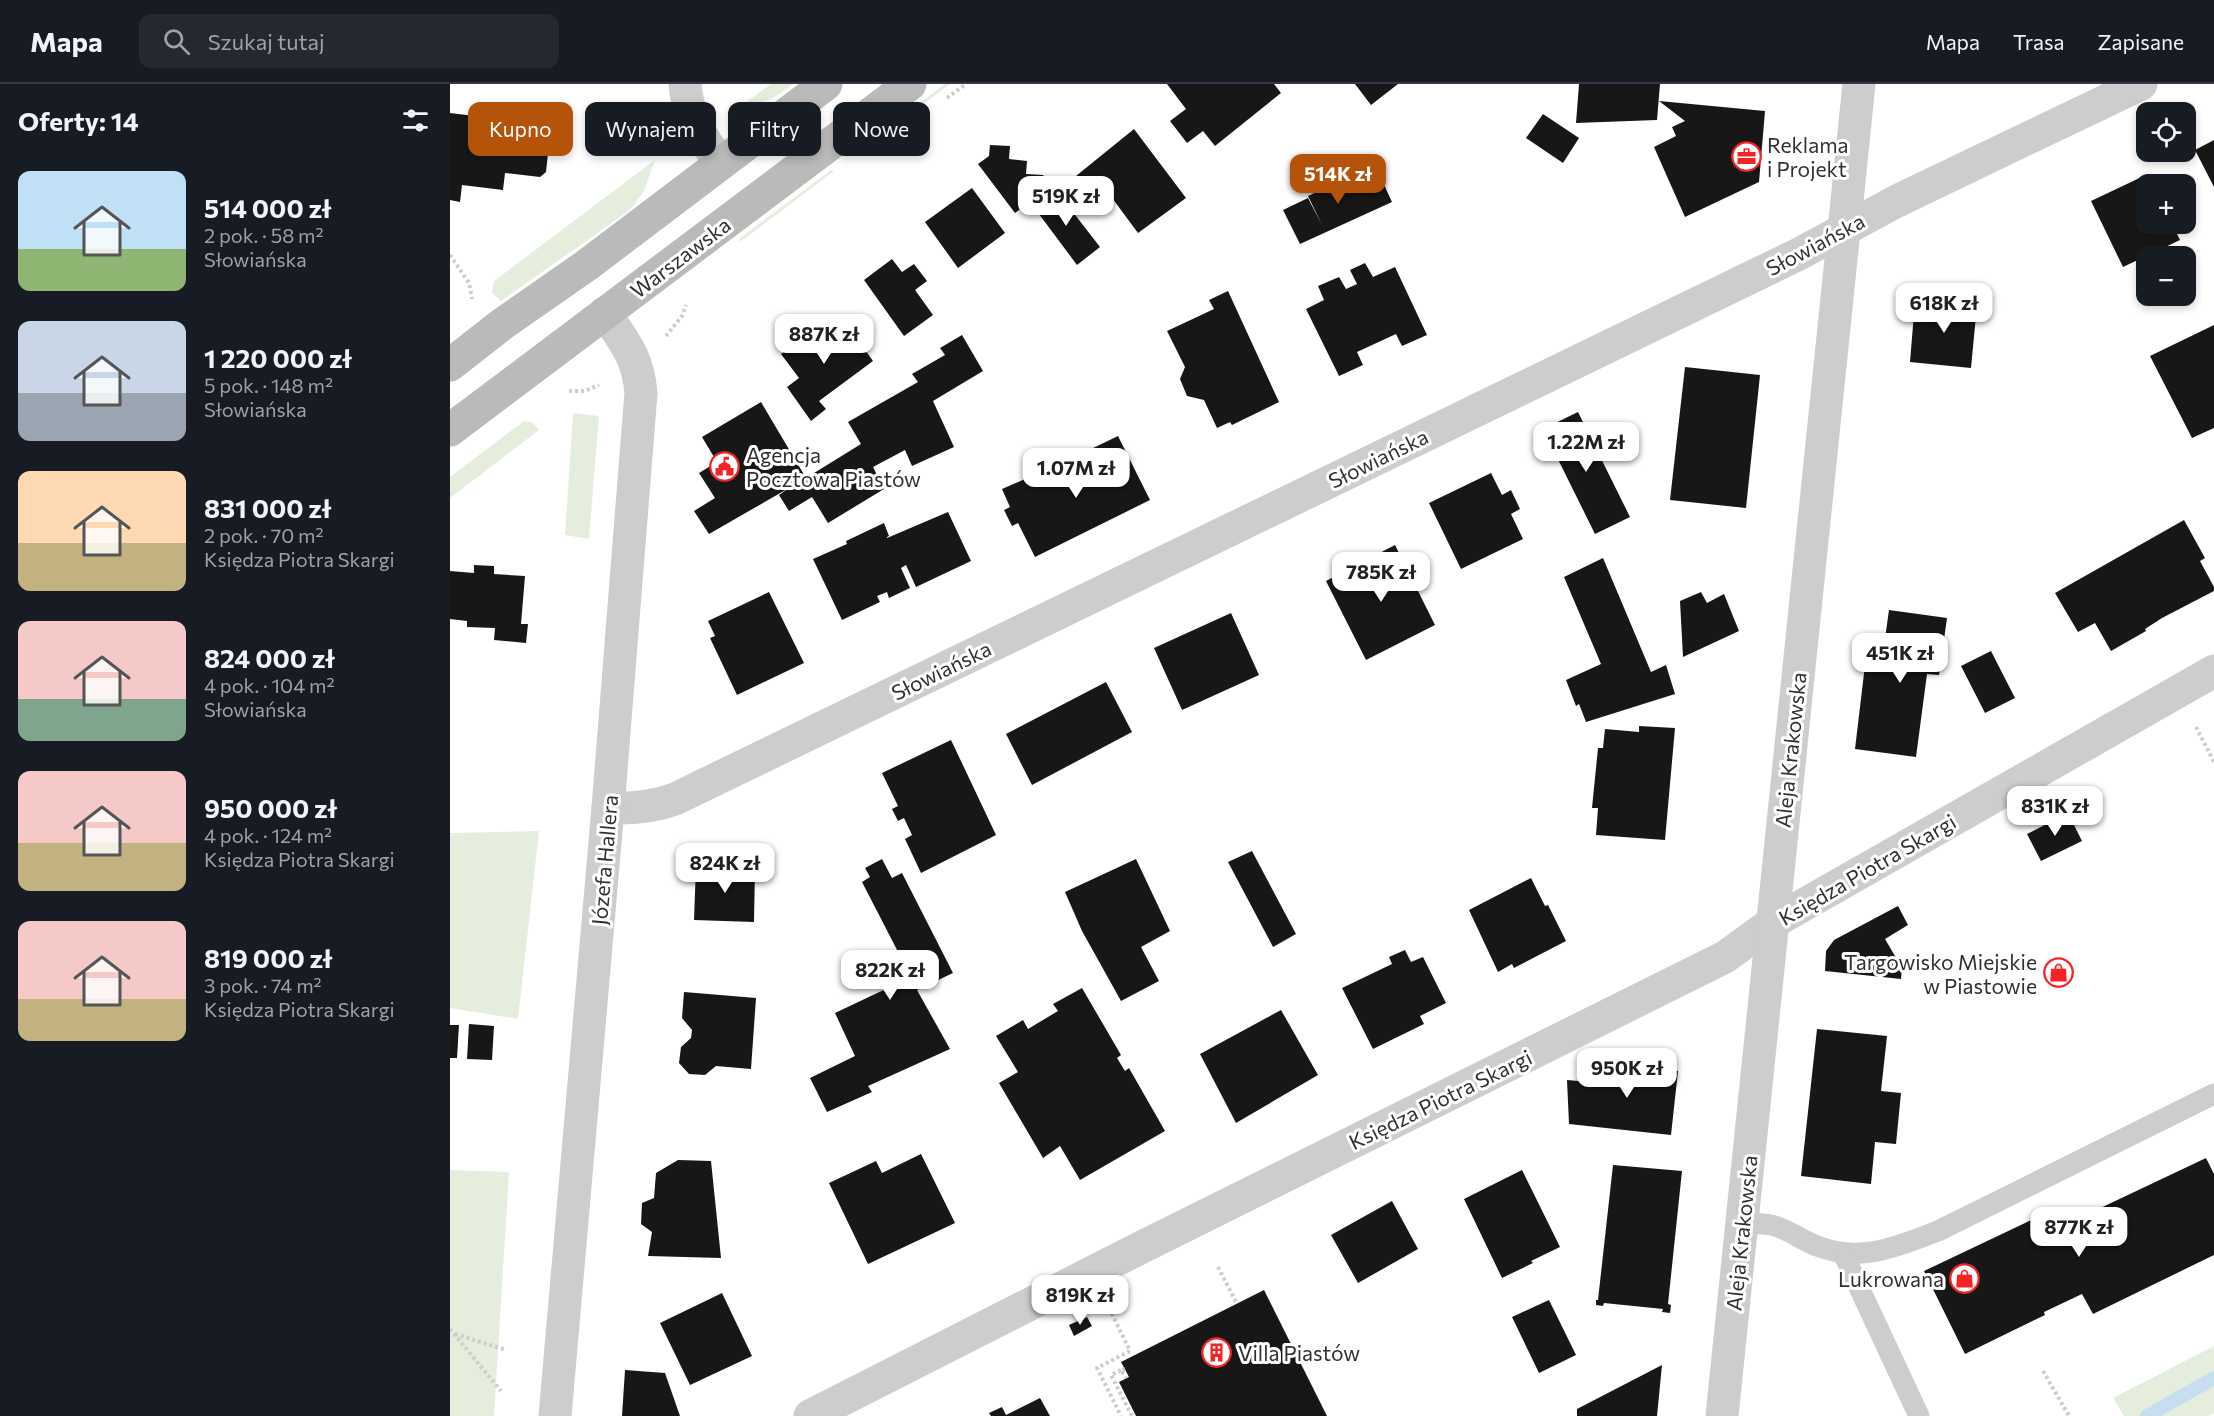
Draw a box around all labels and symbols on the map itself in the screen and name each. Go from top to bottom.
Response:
place label: Reklama i Projekt [1767,132,1848,181]
office icon: Reklama i Projekt [1730,140,1762,172]
pin: 514K zł [1283,154,1393,205]
pin: 519K zł [1011,176,1121,227]
street label: Słowiańska [1761,208,1869,280]
street label: Warszawska [625,211,735,303]
pin: 618K zł [1889,283,1999,334]
pin: 887K zł [769,314,879,365]
pin: 1.22M zł [1524,422,1648,473]
street label: Słowiańska [1324,423,1432,493]
place label: Agencja Pocztowa Piastów [746,442,921,491]
pin: 1.07M zł [1014,448,1138,499]
public building icon: Agencja Pocztowa Piastów [709,450,741,482]
pin: 785K zł [1326,552,1436,603]
pin: 451K zł [1845,633,1955,684]
street label: Słowiańska [887,635,995,705]
street label: Aleja Krakowska [1769,671,1811,829]
pin: 831K zł [2000,786,2110,837]
street label: Józefa Hallera [586,794,622,926]
street label: Księdza Piotra Skargi [1774,808,1960,930]
pin: 824K zł [670,843,780,894]
place label: Targowisko Miejskie w Piastowie [1844,949,2037,998]
pin: 822K zł [835,950,945,1001]
shop icon: Targowisko Miejskie w Piastowie [2042,957,2074,989]
street label: Księdza Piotra Skargi [1345,1044,1535,1154]
pin: 950K zł [1572,1048,1682,1099]
street label: Aleja Krakowska [1720,1154,1762,1312]
pin: 877K zł [2024,1207,2134,1258]
shop icon: Lukrowana [1949,1262,1981,1294]
place label: Lukrowana [1838,1266,1944,1291]
pin: 819K zł [1025,1275,1135,1326]
building icon: Villa Piastów [1201,1336,1233,1368]
place label: Villa Piastów [1238,1340,1360,1365]

